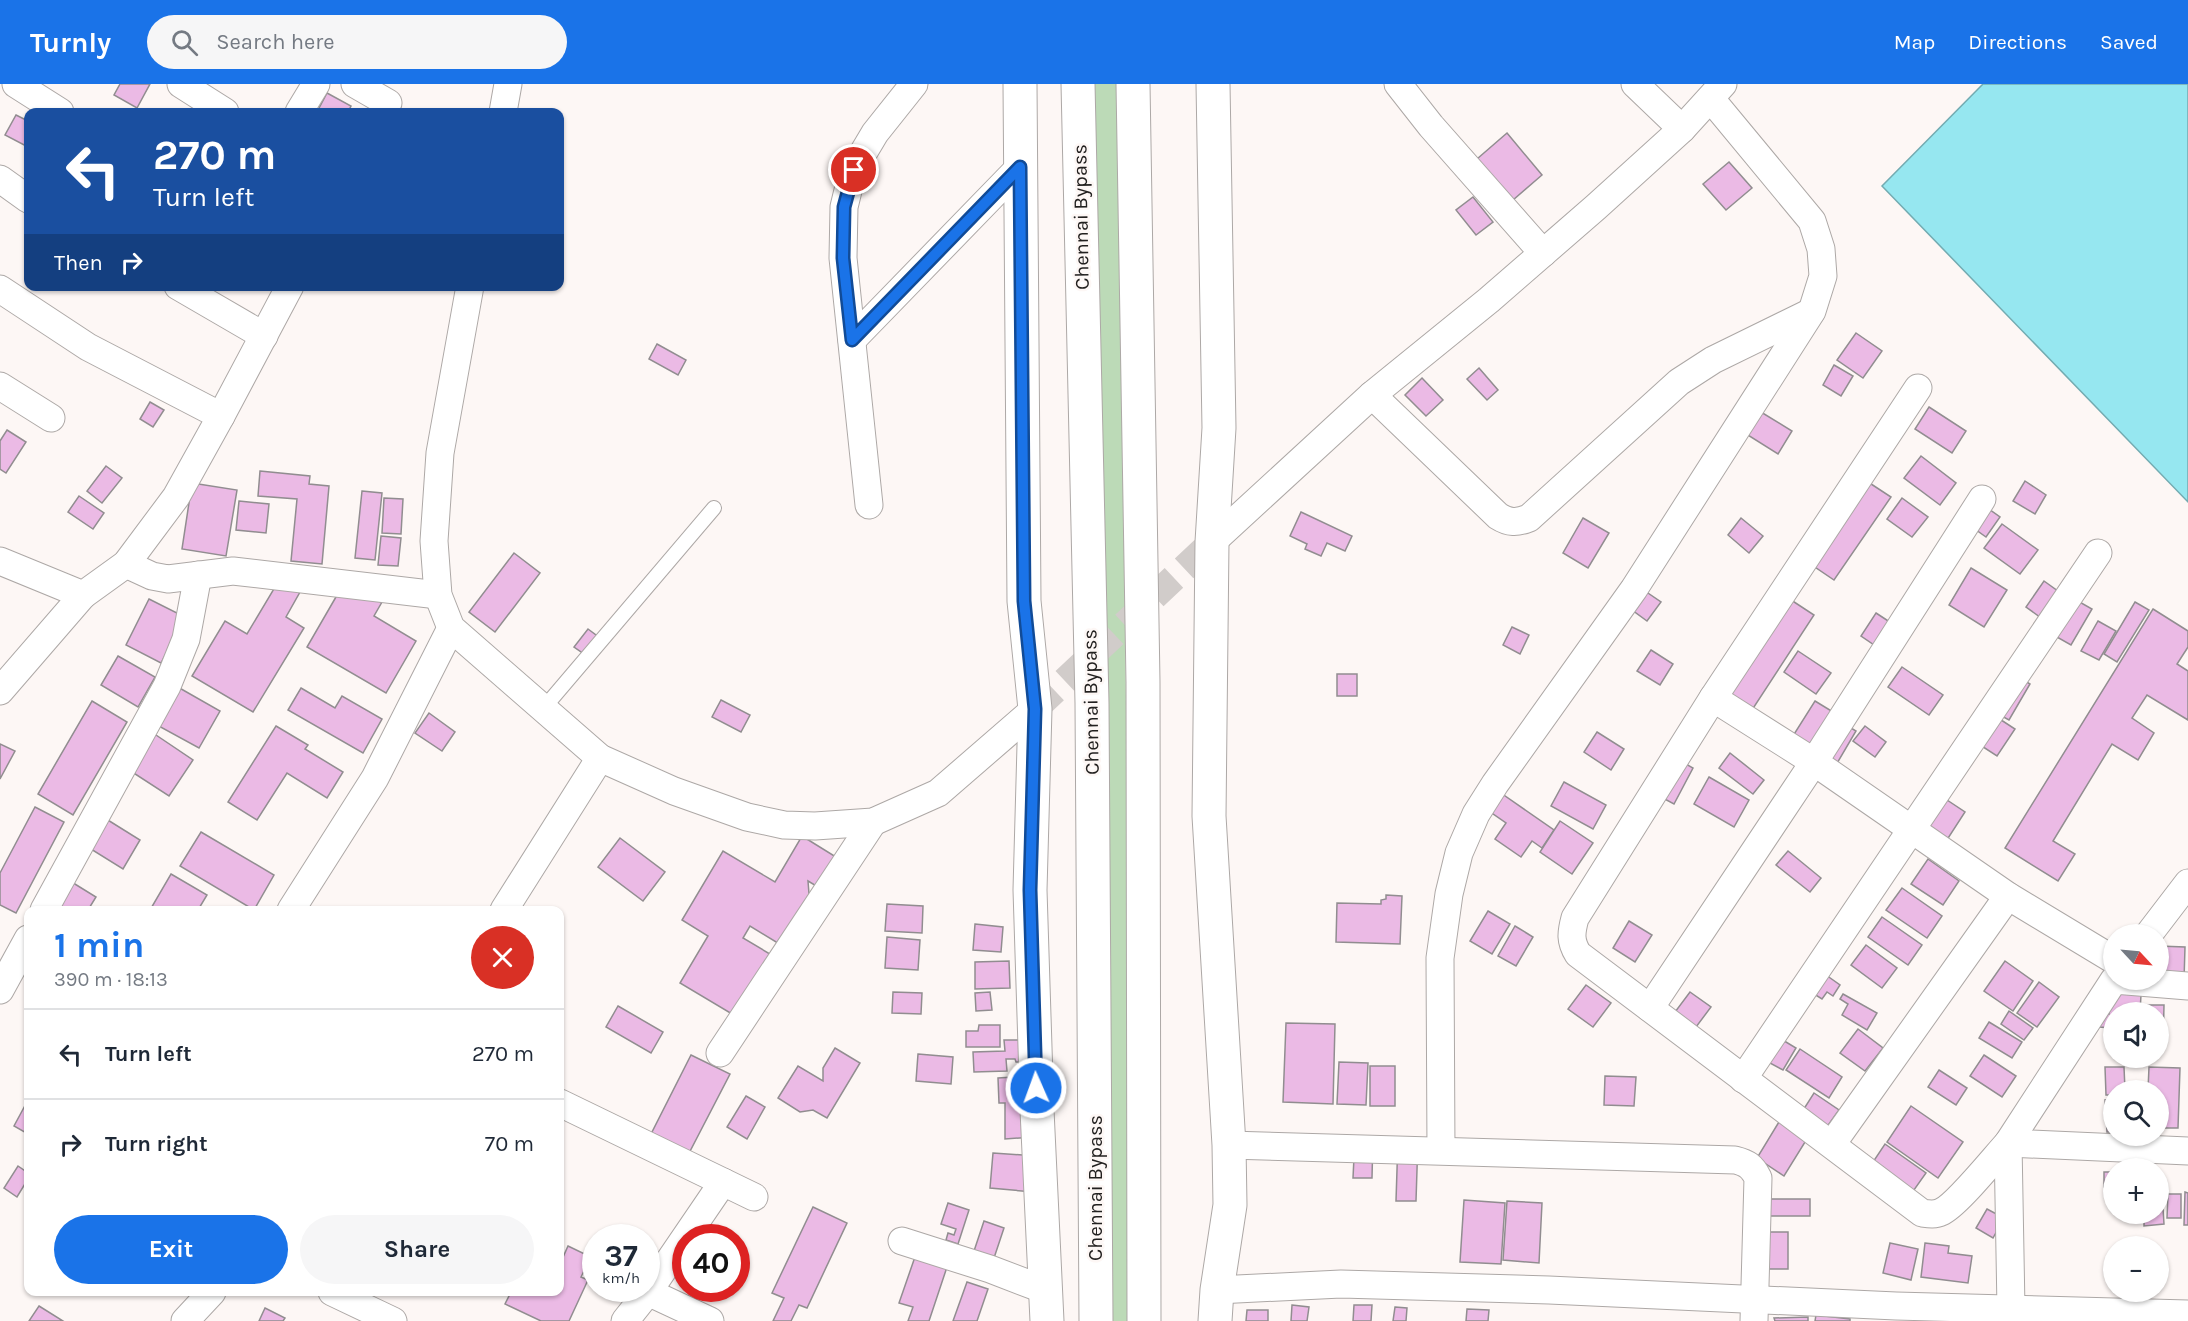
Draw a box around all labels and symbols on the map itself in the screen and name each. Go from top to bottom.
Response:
pin [828,144,879,195]
street label: Chennai Bypass [1068,144,1094,290]
street label: Chennai Bypass [1078,629,1104,775]
north arrow [2103,924,2169,990]
position arrow [1004,1056,1068,1120]
street label: Chennai Bypass [1084,1115,1107,1261]
speed limit sign: 40 [672,1224,750,1302]

